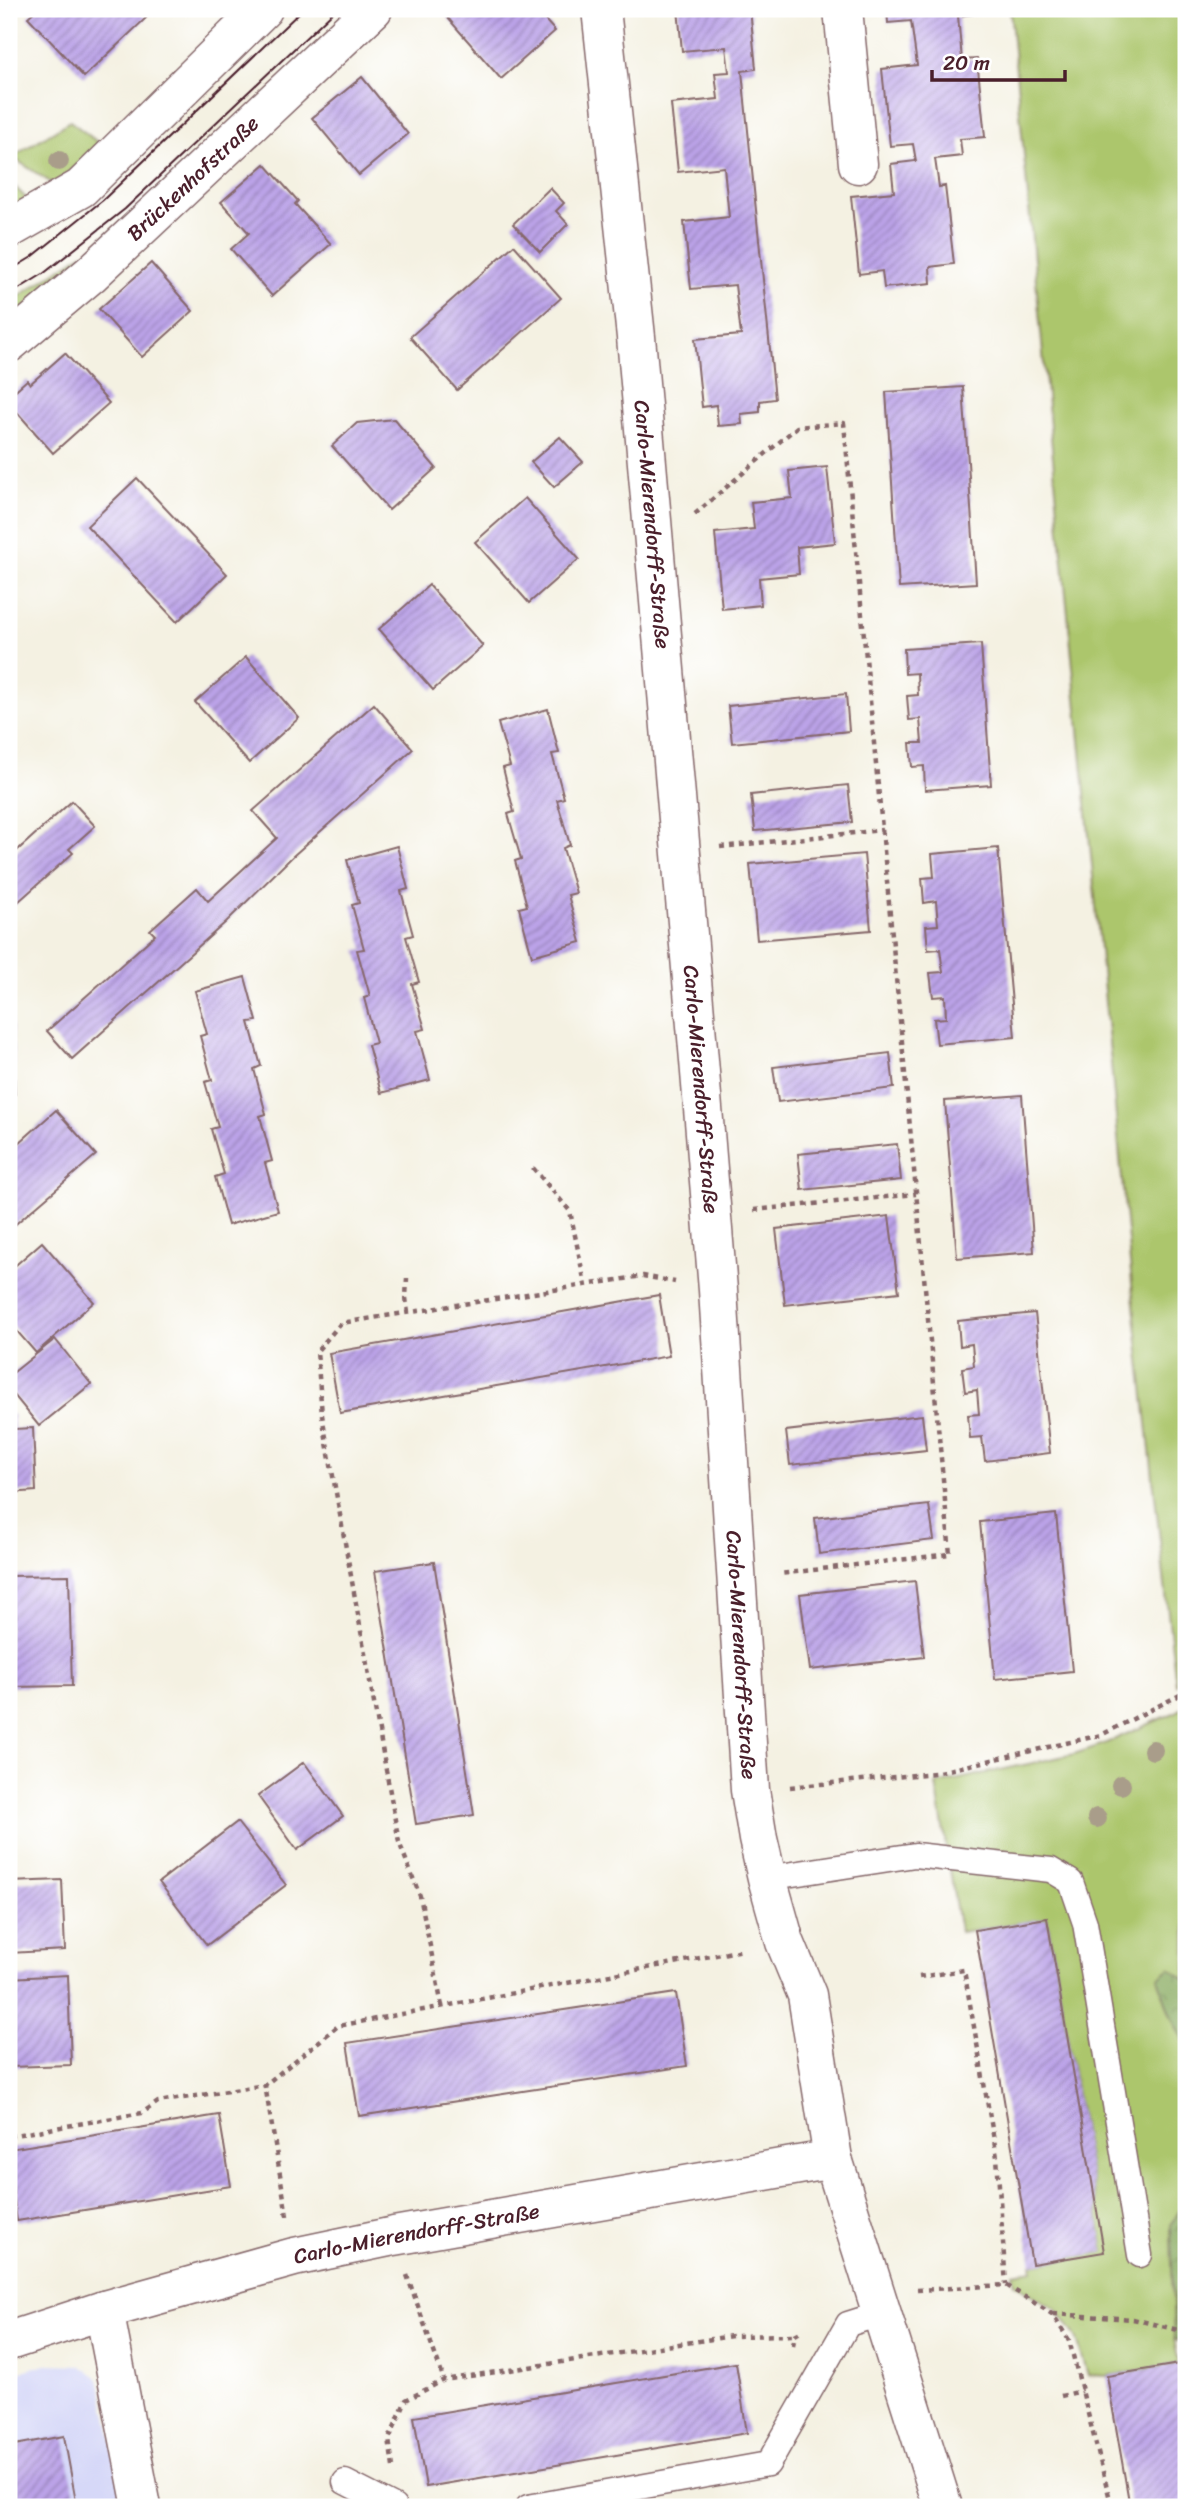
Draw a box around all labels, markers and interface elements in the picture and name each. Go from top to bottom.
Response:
scale bar [932,38,1066,82]
text: 20 m [943,44,990,82]
street label: Brückenhofstraße [118,106,268,251]
street label: Carlo-Mierendorff-Straße [623,399,682,650]
street label: Carlo-Mierendorff-Straße [672,963,731,1215]
street label: Carlo-Mierendorff-Straße [714,1529,768,1781]
street label: Carlo-Mierendorff-Straße [290,2192,543,2276]

